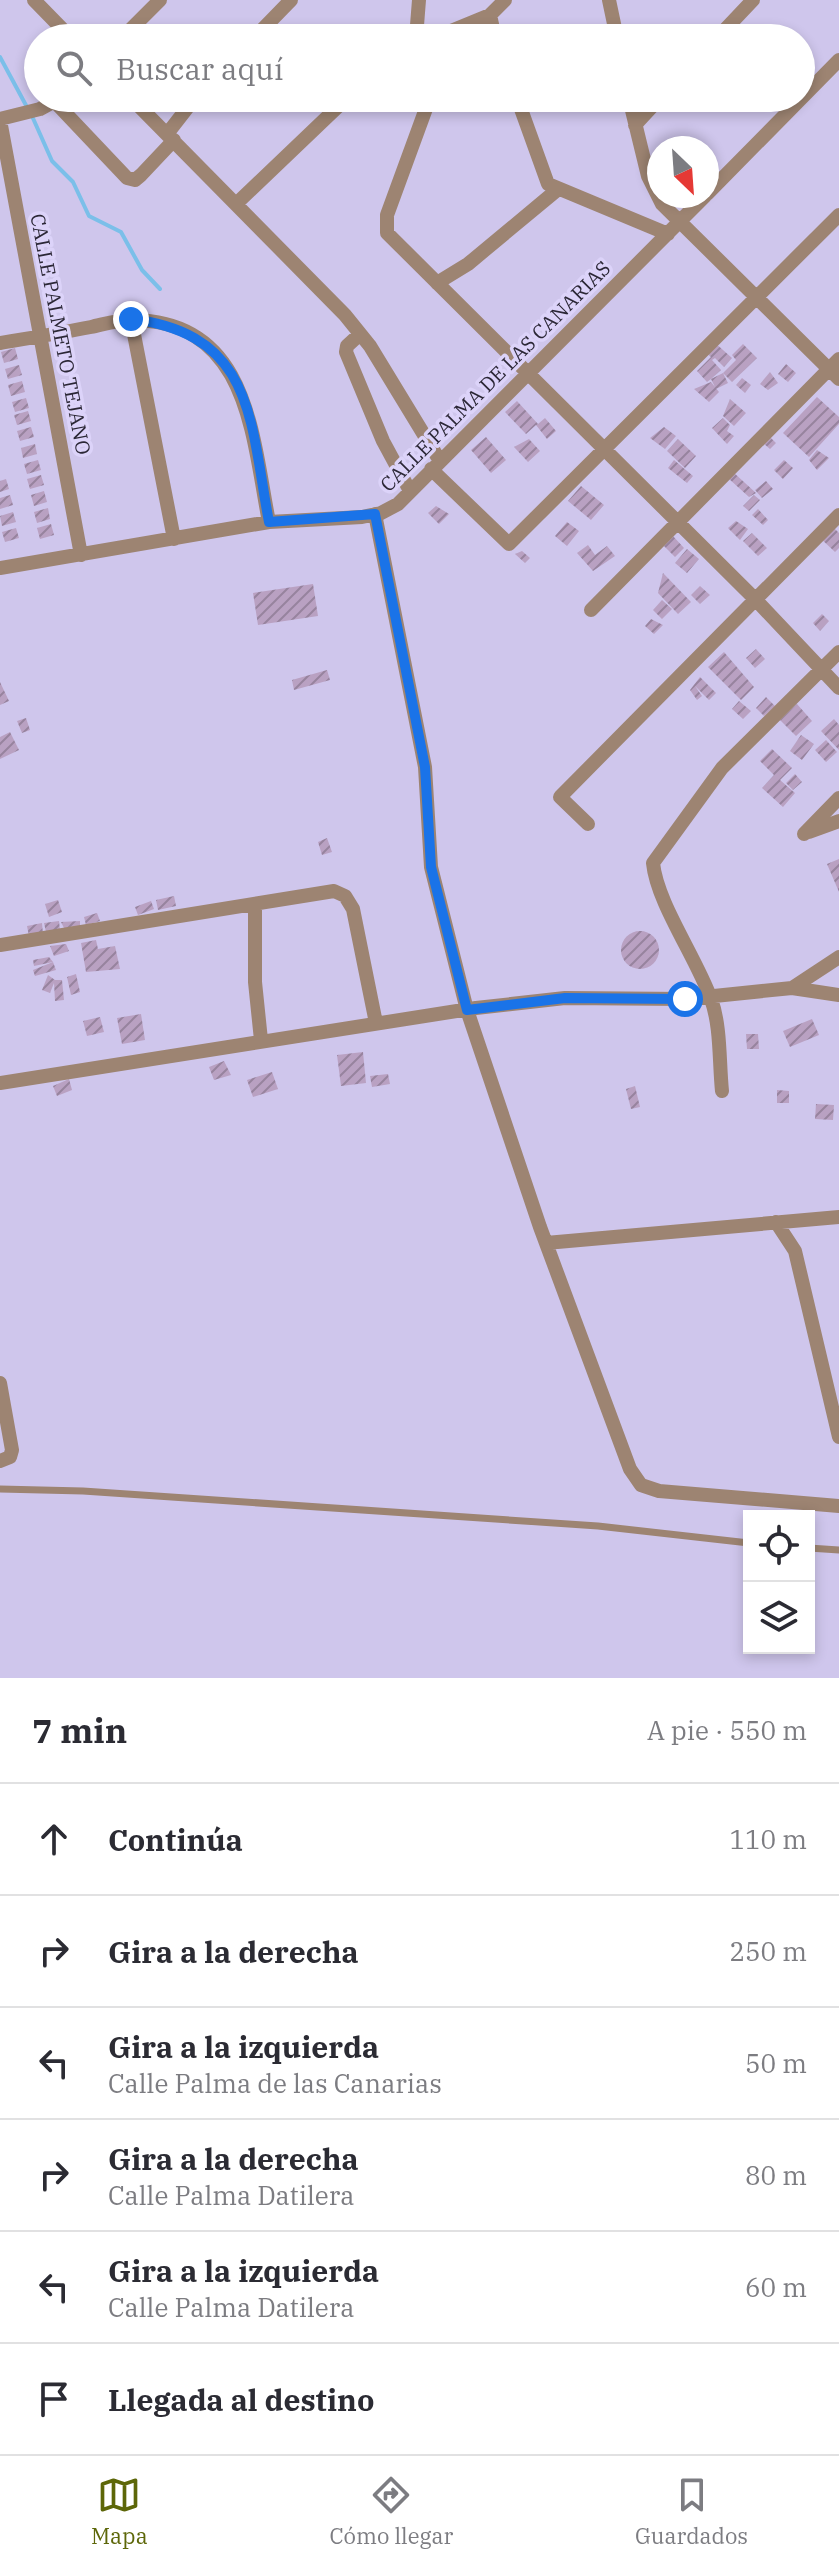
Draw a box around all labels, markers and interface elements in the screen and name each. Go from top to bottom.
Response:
search box [24,24,815,112]
icon: search [52,46,96,90]
text: Buscar aquí [116,49,283,88]
north arrow [647,136,719,208]
street label: CALLE PALMETO TEJANO [24,211,98,457]
street label: CALLE PALMA DE LAS CANARIAS [374,255,616,497]
route end [113,301,149,337]
route start [667,981,703,1017]
map controls [743,1510,815,1654]
button: locate [743,1510,815,1582]
button: layers [743,1582,815,1654]
text: 7 min [32,1708,127,1752]
text: A pie · 550 m [647,1713,807,1747]
icon: ahead [32,1817,76,1861]
text: Continúa [108,1820,243,1859]
text: 110 m [729,1822,807,1856]
icon: right [32,1929,76,1973]
text: Gira a la derecha [108,1932,359,1971]
text: 250 m [729,1934,807,1968]
text: Gira a la izquierda [108,2027,379,2066]
icon: left [32,2041,76,2085]
text: 50 m [745,2046,807,2080]
text: Calle Palma de las Canarias [108,2066,442,2100]
text: Gira a la derecha [108,2139,359,2178]
icon: right [32,2153,76,2197]
text: 80 m [745,2158,807,2192]
text: Calle Palma Datilera [108,2178,354,2212]
text: Gira a la izquierda [108,2251,379,2290]
icon: left [32,2265,76,2309]
text: 60 m [745,2270,807,2304]
text: Calle Palma Datilera [108,2290,354,2324]
icon: arrive [32,2377,76,2421]
text: Llegada al destino [108,2380,374,2419]
tab: Mapa [91,2473,148,2550]
tab: Cómo llegar [330,2473,453,2550]
tab: Guardados [635,2473,748,2550]

